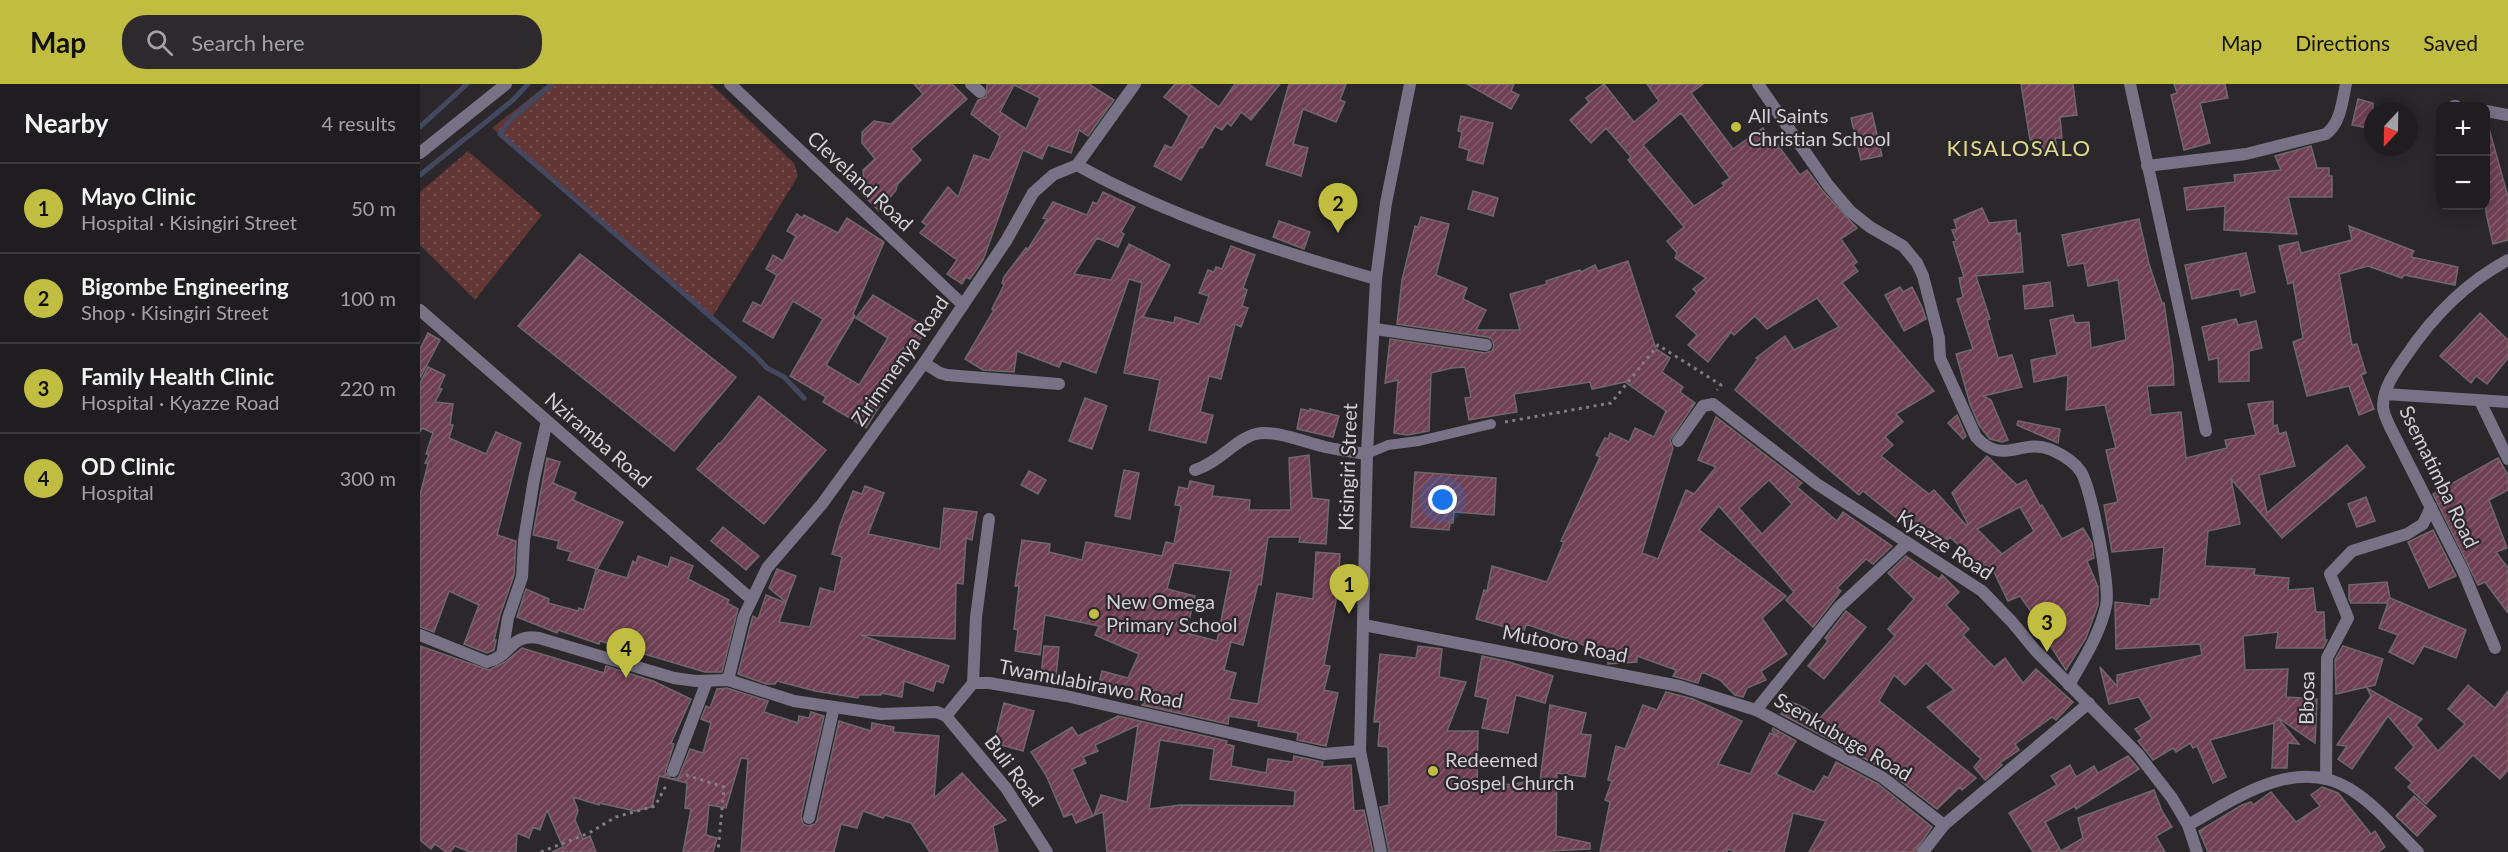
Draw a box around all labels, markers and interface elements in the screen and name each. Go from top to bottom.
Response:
search box [122,15,542,69]
text: Map [30,25,86,59]
icon: search [143,26,176,59]
text: Search here [191,29,305,56]
text: Map [2221,30,2262,55]
text: Directions [2295,30,2390,55]
text: Saved [2423,30,2478,55]
north arrow [2364,102,2418,156]
map controls [2436,102,2490,210]
button: + [2436,102,2490,156]
place label: All Saints Christian School [1748,103,1891,150]
text: Nearby [24,107,109,139]
text: 4 results [321,111,396,135]
marker: All Saints Christian School [1729,120,1743,134]
street label: Cleveland Road [803,125,918,235]
district label: KISALOSALO [1946,134,2092,161]
button: − [2436,156,2490,210]
text: Mayo Clinic [81,183,196,210]
pin: 2 [1318,184,1358,233]
text: 1 [38,196,49,220]
text: 50 m [351,196,396,220]
text: Hospital · Kisingiri Street [81,210,297,234]
text: Bigombe Engineering [81,273,289,300]
text: 2 [38,286,49,310]
text: 100 m [340,286,396,310]
street label: Zirimmenya Road [846,291,953,430]
text: Shop · Kisingiri Street [81,300,269,324]
text: Family Health Clinic [81,363,274,390]
text: 3 [38,376,49,400]
text: 220 m [340,376,396,400]
street label: Nziramba Road [541,387,657,492]
text: Hospital · Kyazze Road [81,390,279,414]
street label: Ssematimba Road [2395,401,2485,552]
street label: Kisingiri Street [1333,403,1361,531]
text: OD Clinic [81,453,175,480]
text: 4 [38,466,49,490]
text: 300 m [340,466,396,490]
text: Hospital [81,480,154,504]
your location [1428,485,1457,514]
street label: Kyazze Road [1893,504,1998,584]
pin: 1 [1330,564,1368,614]
place label: New Omega Primary School [1106,589,1237,636]
pin: 3 [2028,602,2066,652]
marker: New Omega Primary School [1087,607,1101,621]
street label: Mutooro Road [1501,619,1630,667]
pin: 4 [606,628,646,678]
street label: Twamulabirawo Road [997,653,1185,713]
street label: Bbosa [2294,671,2318,725]
street label: Ssenkubuge Road [1770,687,1917,785]
street label: Buli Road [980,730,1049,811]
place label: Redeemed Gospel Church [1445,747,1574,794]
marker: Redeemed Gospel Church [1426,764,1440,778]

